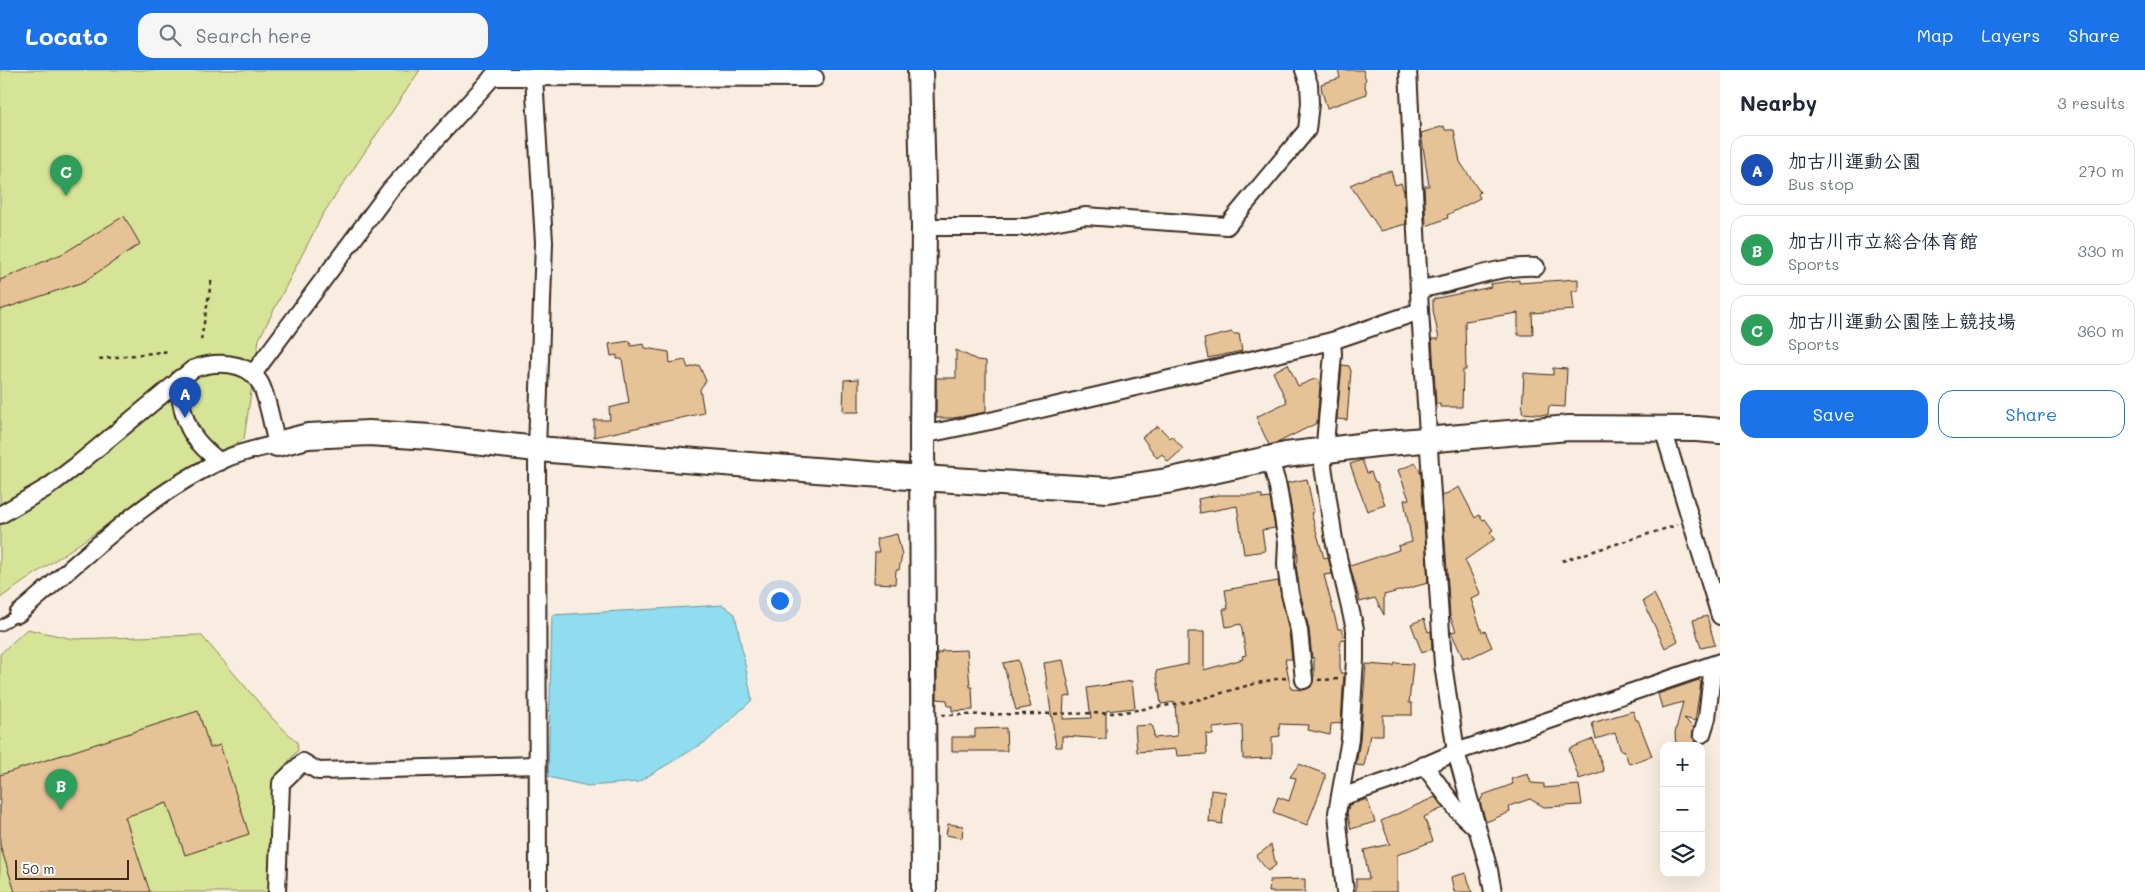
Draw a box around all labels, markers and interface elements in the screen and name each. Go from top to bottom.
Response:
search box [138,13,488,58]
text: Locato [25,20,108,51]
icon: search [156,21,184,49]
text: Search here [196,23,311,48]
text: Map [1917,23,1953,47]
text: Layers [1981,23,2040,47]
text: Share [2068,23,2120,47]
text: Nearby [1740,89,1817,116]
text: 3 results [2057,92,2125,113]
text: 加古川運動公園 [1788,148,1921,173]
pin: C [50,155,82,196]
text: A [1751,160,1763,181]
text: 270 m [2078,160,2124,181]
text: Bus stop [1788,173,1854,194]
text: 加古川市立総合体育館 [1788,228,1978,253]
text: B [1752,240,1762,261]
text: 330 m [2078,240,2124,261]
text: Sports [1788,253,1839,274]
text: 加古川運動公園陸上競技場 [1788,308,2016,333]
text: C [1751,320,1763,341]
text: 360 m [2077,320,2124,341]
text: Sports [1788,333,1839,354]
pin: A [169,377,201,418]
button: Save [1740,390,1928,438]
button: Share [1938,390,2125,438]
your location [767,588,793,614]
map controls [1660,742,1705,877]
button: + [1660,742,1705,787]
pin: B [45,769,77,810]
button: − [1660,787,1705,832]
button: layers [1660,832,1705,877]
scale bar [15,857,129,880]
text: 50 m [22,859,54,878]

